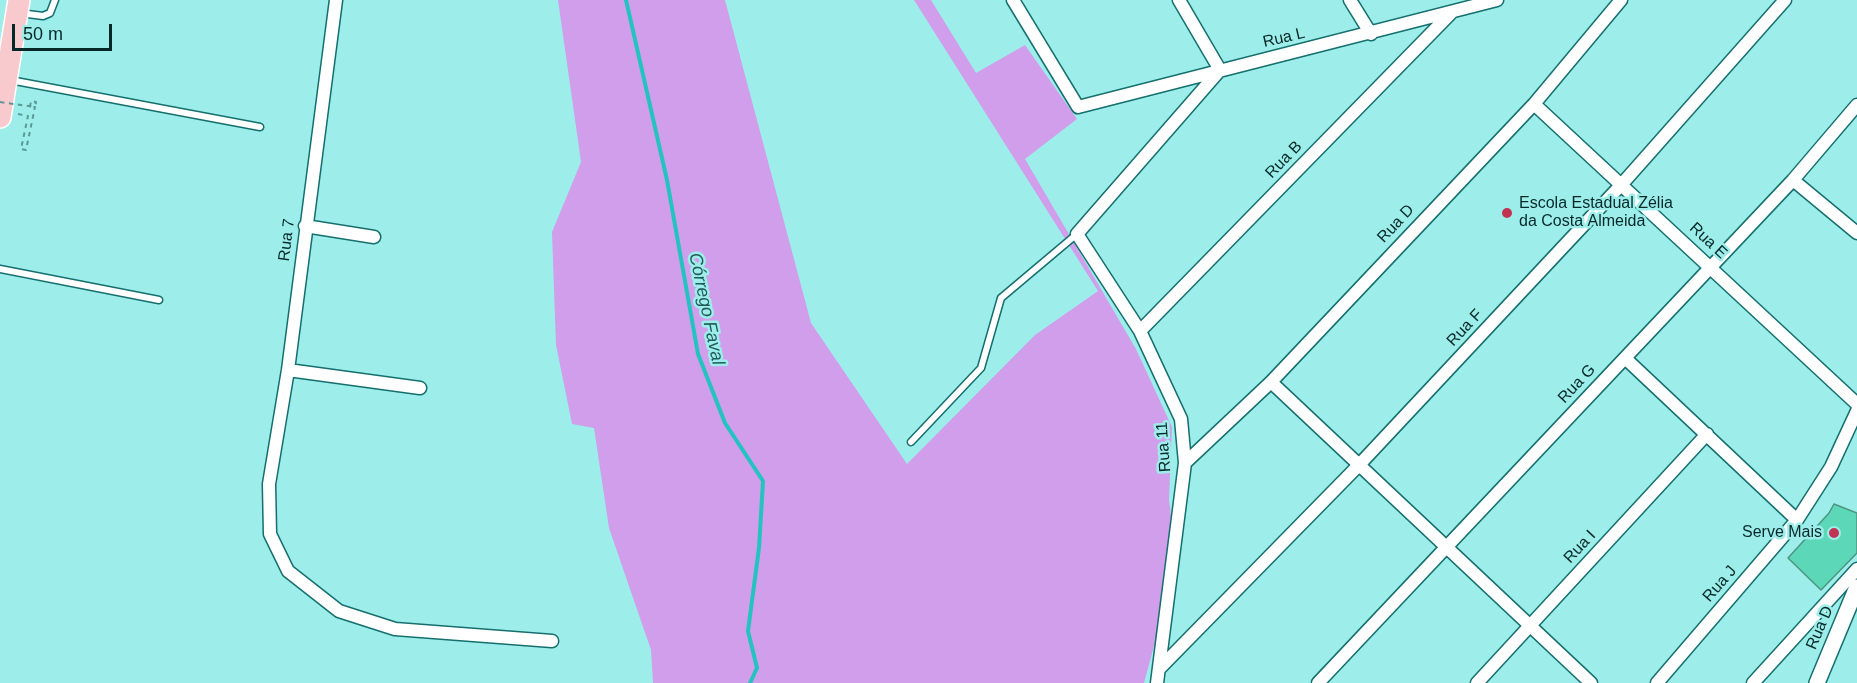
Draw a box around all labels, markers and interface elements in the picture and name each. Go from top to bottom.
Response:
scale bar [15,12,116,50]
text: 50 m [23,24,63,44]
street label: Rua L [1261,24,1307,52]
street label: Rua B [1262,137,1306,183]
place label: Escola Estadual Zélia da Costa Almeida [1519,194,1673,232]
street label: Rua D [1374,201,1418,247]
marker: Escola Estadual Zélia da Costa Almeida [1500,206,1514,220]
street label: Rua 7 [275,218,299,262]
street label: Rua E [1685,219,1731,263]
water label: Córrego Faval [684,251,728,367]
street label: Rua F [1443,306,1487,350]
street label: Rua G [1554,361,1600,407]
street label: Rua 11 [1153,421,1175,473]
place label: Serve Mais [1742,523,1822,543]
street label: Rua I [1560,526,1600,568]
marker: Serve Mais [1827,526,1841,540]
street label: Rua J [1699,562,1741,606]
street label: Rua D [1802,603,1838,653]

